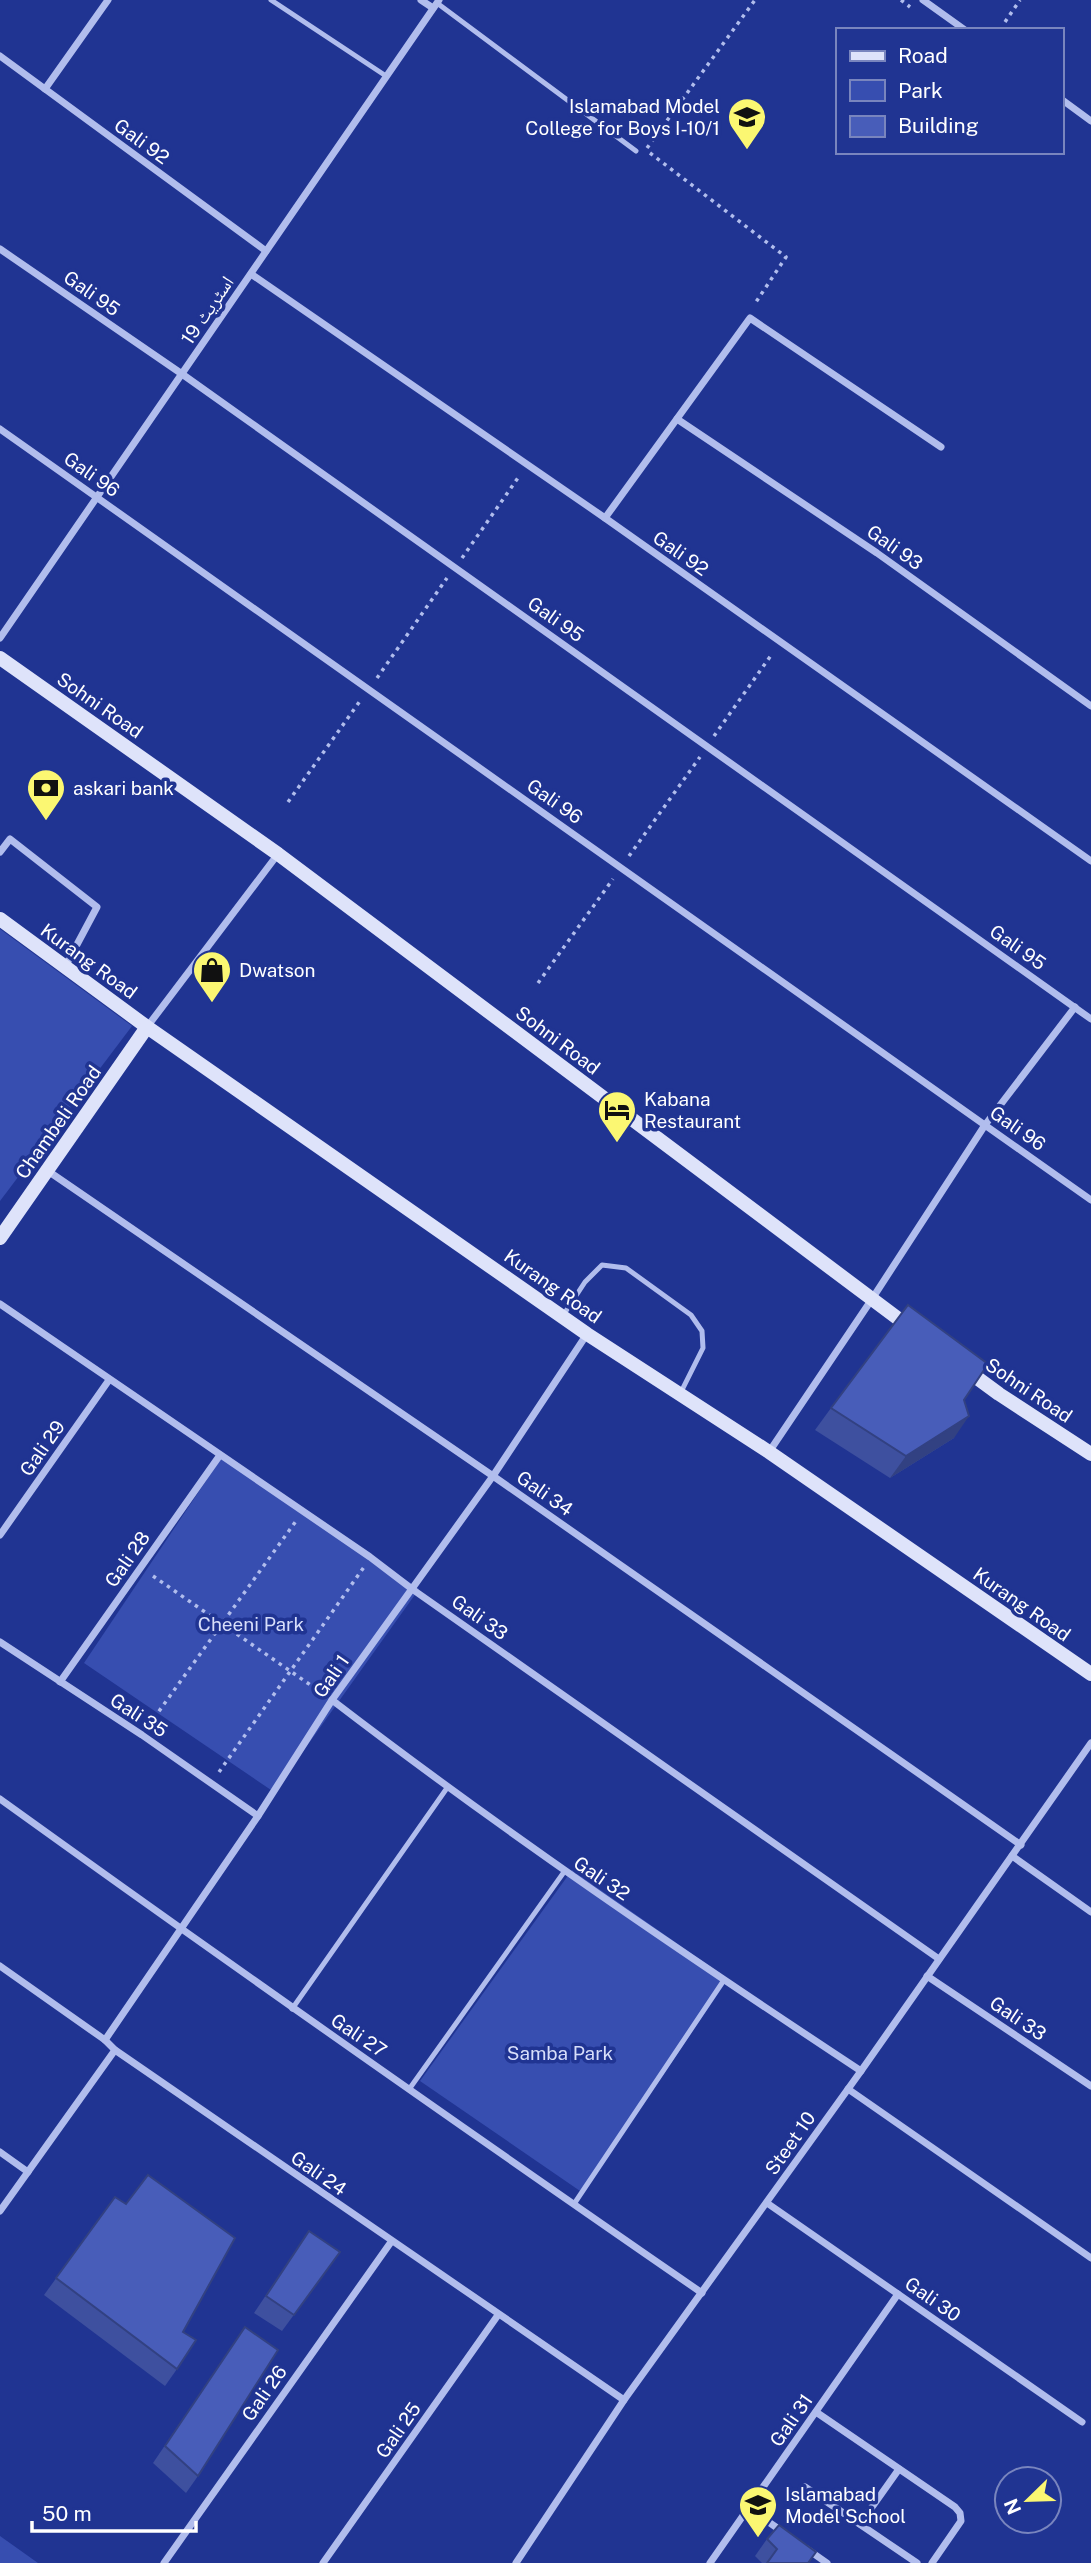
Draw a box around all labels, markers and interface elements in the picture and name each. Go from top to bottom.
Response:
legend [836,28,1063,154]
text: Road [898,43,948,68]
text: Park [898,78,943,103]
place label: Islamabad Model College for Boys I-10/1 [525,95,720,139]
school or university icon: Islamabad Model College for Boys I-10/1 [726,96,768,151]
text: Building [898,113,979,138]
street label: Gali 92 [110,114,174,168]
street label: Gali 95 [60,266,124,320]
street label: اسٹریٹ 19 [176,272,239,349]
street label: Gali 96 [60,447,124,501]
street label: Gali 93 [863,520,927,574]
street label: Gali 92 [649,526,713,580]
street label: Gali 95 [524,592,588,646]
street label: Sohni Road [53,667,147,743]
bank icon: askari bank [25,767,67,822]
street label: Gali 96 [523,774,587,828]
place label: askari bank [73,777,174,799]
street label: Kurang Road [37,919,141,1003]
street label: Gali 95 [986,920,1050,974]
shop icon: Dwatson [191,949,233,1004]
place label: Dwatson [239,959,316,981]
street label: Sohni Road [512,1001,604,1079]
street label: Chambeli Road [11,1061,105,1183]
place label: Kabana Restaurant [644,1088,741,1132]
hotel icon: Kabana Restaurant [596,1089,638,1144]
street label: Gali 96 [986,1101,1050,1155]
street label: Kurang Road [500,1244,606,1328]
street label: Sohni Road [982,1353,1076,1427]
street label: Gali 29 [15,1416,69,1480]
street label: Gali 34 [513,1466,577,1520]
street label: Gali 28 [100,1527,154,1591]
street label: Kurang Road [969,1562,1075,1646]
street label: Gali 33 [448,1590,512,1644]
park label: Cheeni Park [198,1613,305,1635]
street label: Gali 1 [308,1650,354,1702]
street label: Gali 35 [106,1688,172,1742]
street label: Gali 32 [570,1851,634,1905]
street label: Gali 33 [986,1991,1050,2045]
street label: Gali 27 [327,2009,391,2061]
park label: Samba Park [507,2042,614,2064]
street label: Steet 10 [760,2107,820,2179]
street label: Gali 24 [287,2146,351,2200]
street label: Gali 30 [901,2272,965,2326]
street label: Gali 26 [237,2361,291,2425]
street label: Gali 31 [765,2389,817,2451]
street label: Gali 25 [371,2398,425,2462]
north arrow [993,2465,1063,2535]
place label: Islamabad Model School [785,2483,906,2527]
school or university icon: Islamabad Model School [737,2484,779,2539]
scale bar [32,2490,196,2534]
text: N [999,2496,1025,2518]
text: 50 m [42,2501,92,2526]

